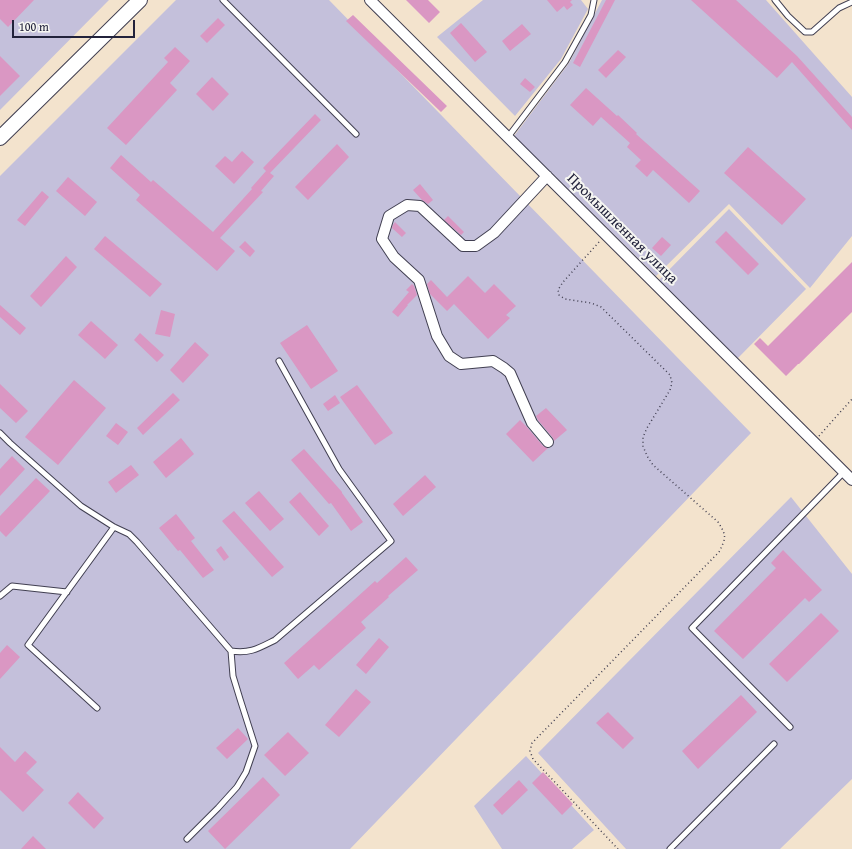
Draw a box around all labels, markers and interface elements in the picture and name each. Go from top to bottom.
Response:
scale bar [14,12,137,38]
text: 100 m [19,18,49,35]
street label: Промышленная улица [563,170,681,288]

